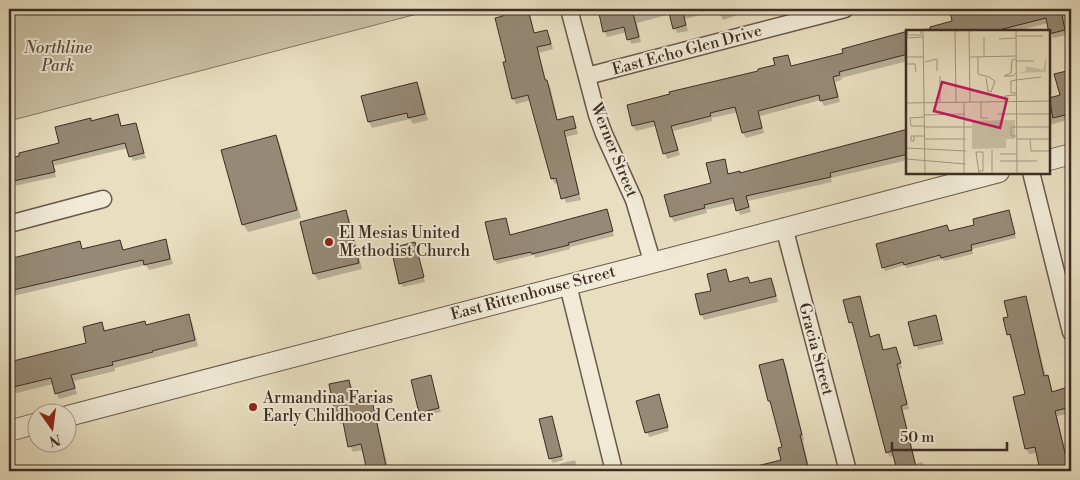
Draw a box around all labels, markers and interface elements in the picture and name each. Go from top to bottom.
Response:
street label: East Echo Glen Drive [610,20,764,80]
inset map [906,30,1050,174]
park label: Northline Park [23,38,92,76]
street label: Werner Street [586,99,642,200]
place label: El Mesias United Methodist Church [339,223,470,261]
marker: El Mesias United Methodist Church [323,236,335,248]
street label: East Rittenhouse Street [448,261,618,325]
street label: Gracia Street [794,301,838,398]
place label: Armandina Farias Early Childhood Center [262,388,433,426]
marker: Armandina Farias Early Childhood Center [247,401,259,413]
north arrow [28,402,78,452]
scale bar [892,420,1008,452]
text: 50 m [900,428,934,447]
text: N [47,430,62,450]

